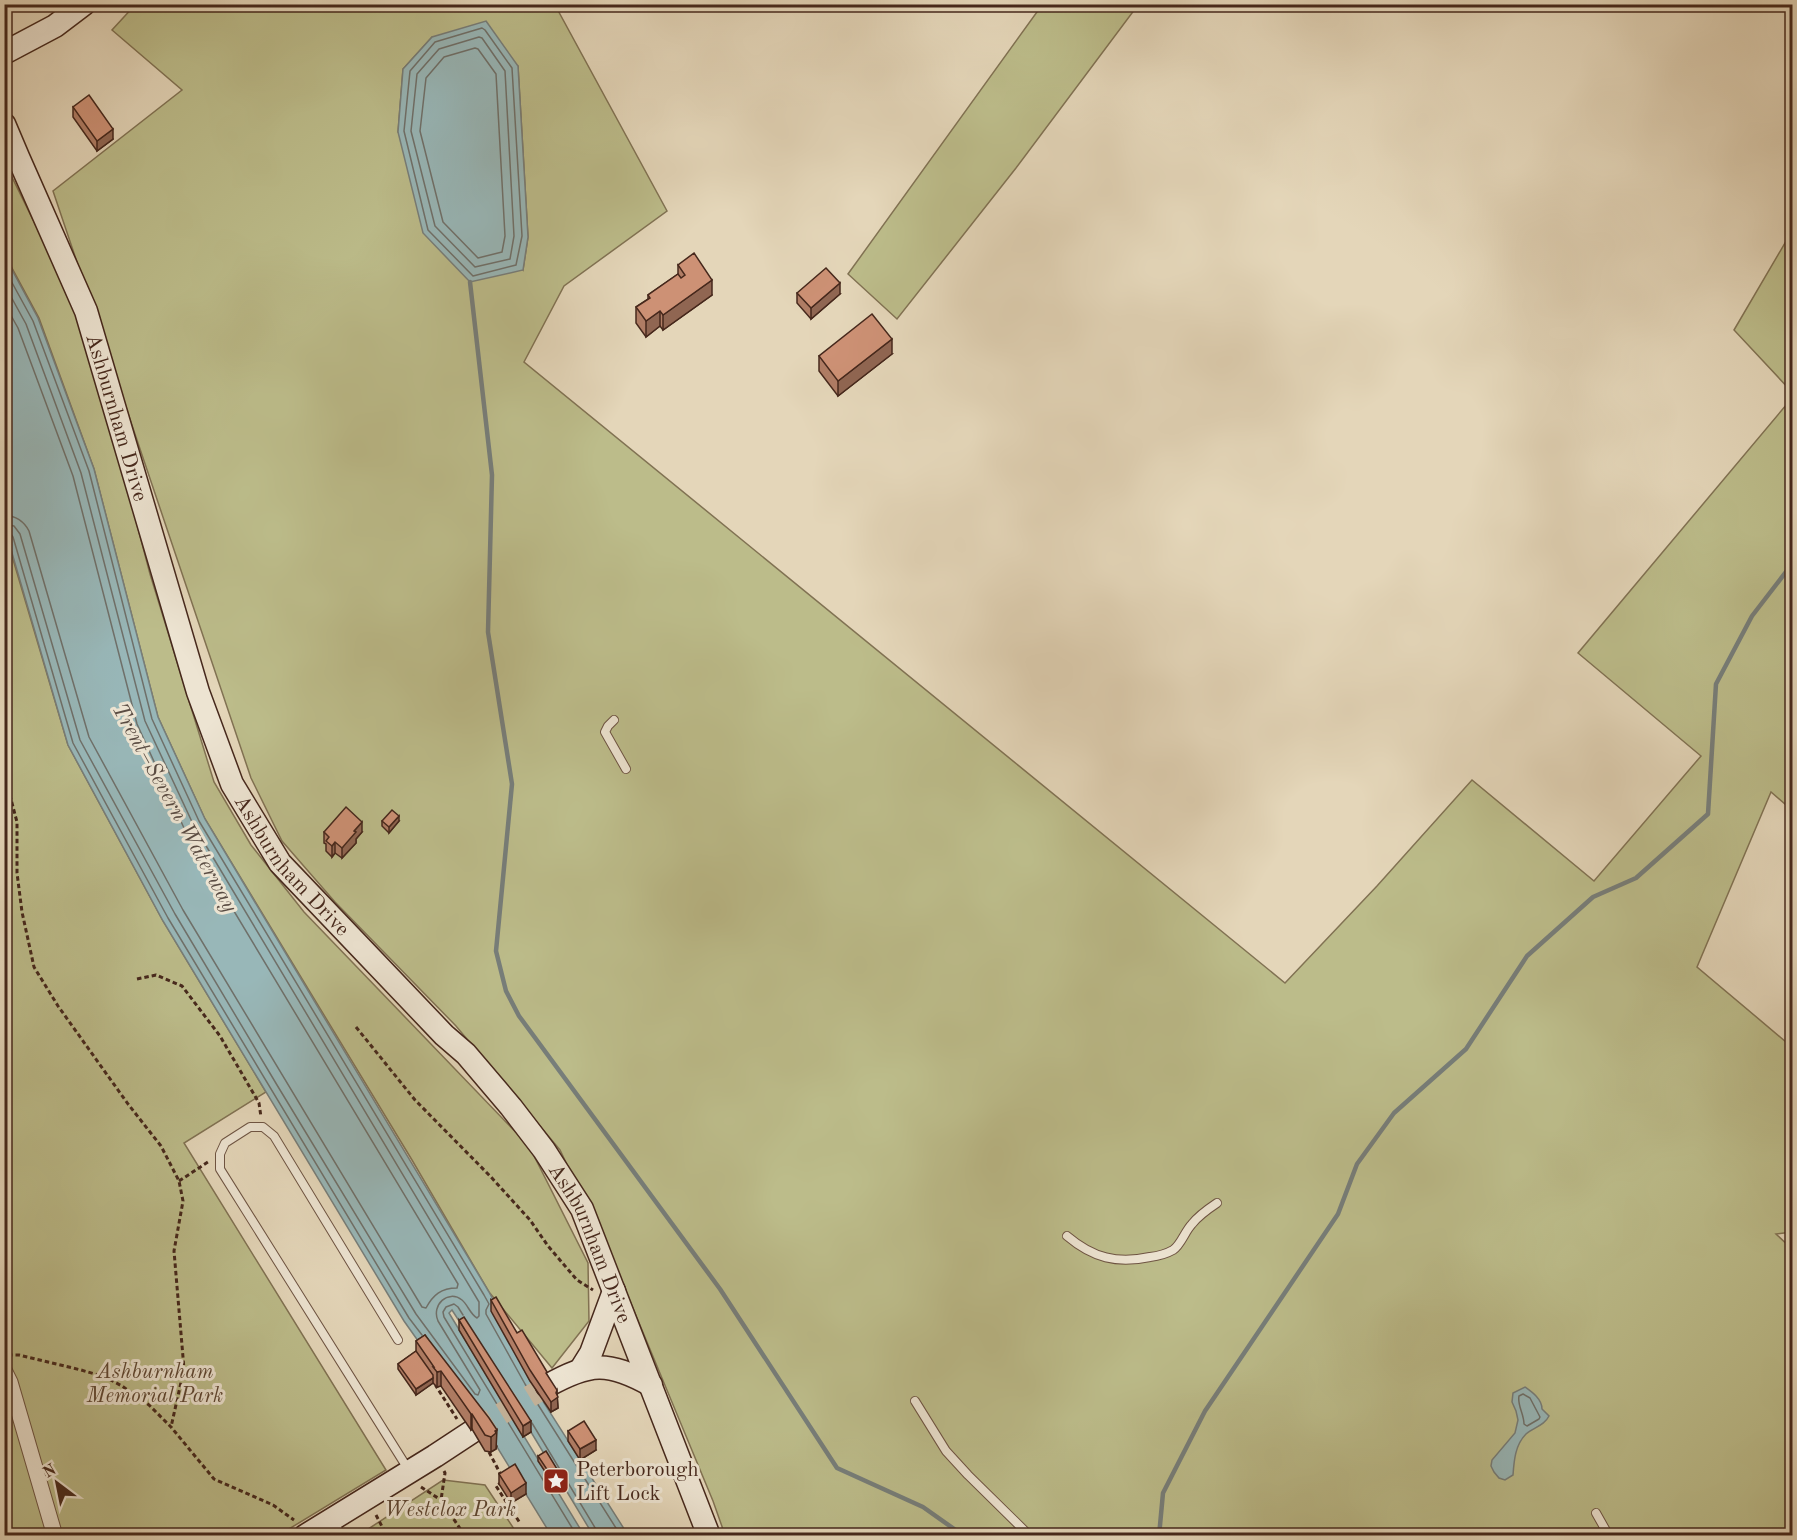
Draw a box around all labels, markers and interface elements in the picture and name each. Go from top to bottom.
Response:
street label: Ashburnham Drive [81,332,150,504]
water label: Trent–Severn Waterway [108,700,241,917]
street label: Ashburnham Drive [229,792,353,941]
street label: Ashburnham Drive [544,1160,634,1326]
park label: Ashburnham Memorial Park [86,1362,223,1407]
north arrow [27,1453,87,1513]
place label: Peterborough Lift Lock [576,1460,699,1505]
text: N [41,1462,60,1482]
place icon: Peterborough Lift Lock [541,1466,571,1496]
park label: Westclox Park [384,1500,516,1521]

